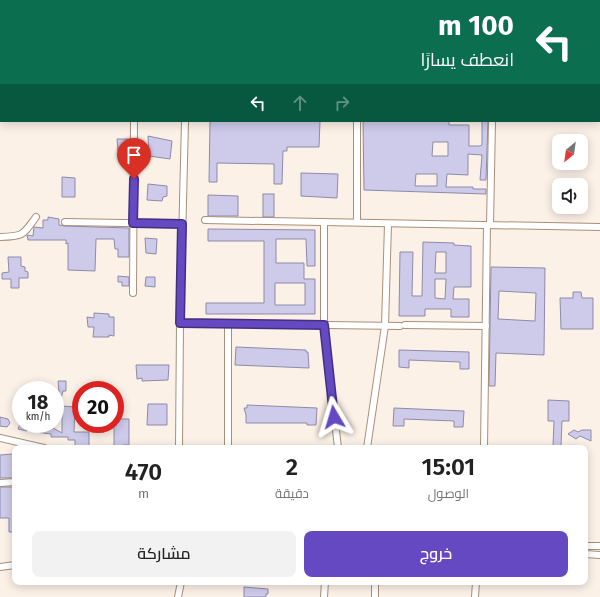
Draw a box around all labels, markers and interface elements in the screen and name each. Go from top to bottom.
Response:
text: 100 m [438,9,514,42]
icon: left [528,16,580,68]
text: انعطف يسارًا [420,49,514,71]
icon: left [247,92,269,114]
icon: ahead [289,92,311,114]
icon: right [331,92,353,114]
north arrow [552,134,588,170]
map controls [552,134,588,214]
pin [117,138,151,179]
icon: arrive [123,144,145,166]
button: sound [552,178,588,214]
speed limit sign: 20 [72,381,124,433]
text: 18 [28,390,48,414]
position arrow [313,396,355,438]
text: km/h [26,411,50,423]
text: 2 [286,453,298,481]
text: 15:01 [422,453,475,481]
text: 470 [125,458,162,486]
text: m [138,486,149,501]
text: دقيقة [275,486,309,501]
text: الوصول [428,486,469,501]
button: مشاركة [32,531,296,577]
button: خروج [304,531,568,577]

